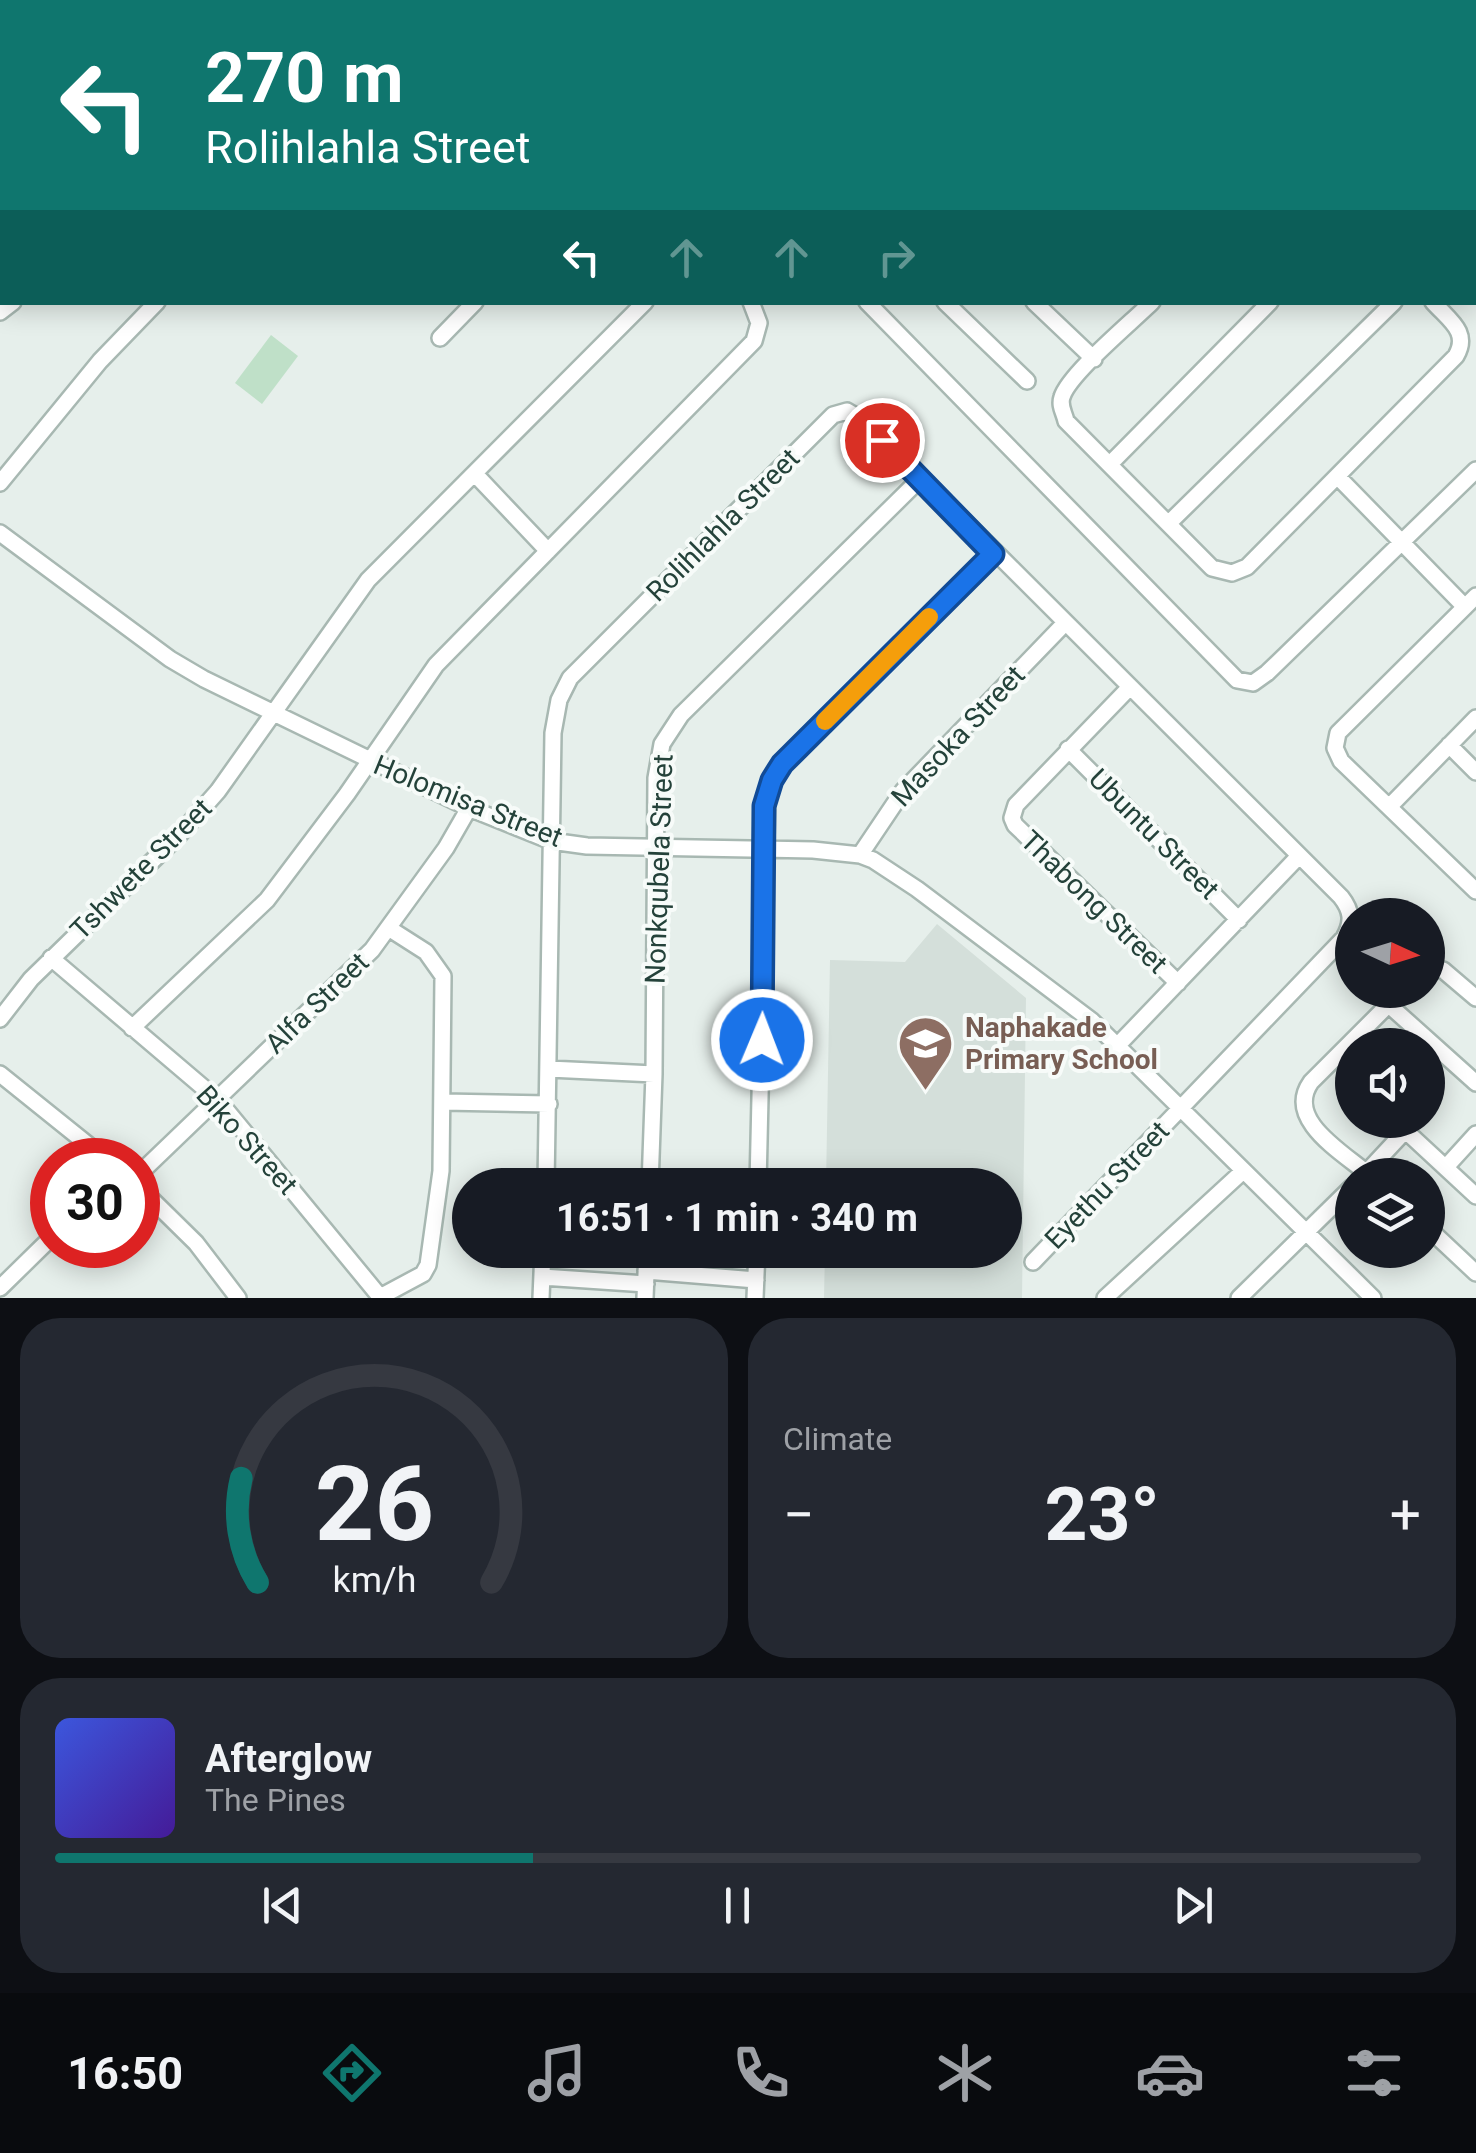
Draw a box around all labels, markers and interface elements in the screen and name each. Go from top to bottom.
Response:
text: 270 m [205,37,404,119]
icon: left [40,40,170,170]
text: Rolihlahla Street [205,121,531,174]
icon: left [554,230,609,285]
icon: ahead [659,230,714,285]
icon: ahead [764,230,819,285]
icon: right [869,230,924,285]
pin [840,398,925,483]
icon: arrive [855,413,910,468]
street label: Rolihlahla Street [640,442,806,608]
street label: Masoka Street [884,659,1032,813]
street label: Holomisa Street [369,748,567,854]
street label: Nonkqubela Street [638,753,680,985]
street label: Ubuntu Street [1082,762,1226,906]
street label: Tshwete Street [64,792,218,946]
street label: Thabong Street [1014,824,1174,980]
north arrow [1335,898,1445,1008]
map controls [1335,898,1445,1268]
street label: Alfa Street [258,946,376,1060]
position arrow [710,988,814,1092]
place label: Naphakade Primary School [965,1011,1158,1076]
school or university icon: Naphakade Primary School [896,1013,956,1092]
button: sound [1335,1028,1445,1138]
street label: Biko Street [189,1079,305,1201]
street label: Eyethu Street [1038,1114,1176,1256]
speed limit sign: 30 [30,1138,160,1268]
button: layers [1335,1158,1445,1268]
text: 16:51 · 1 min · 340 m [556,1196,918,1240]
text: Climate [783,1420,892,1458]
text: 26 [314,1444,434,1565]
text: 23° [1044,1470,1160,1558]
text: − [783,1483,814,1547]
text: + [1390,1483,1421,1547]
text: km/h [332,1559,416,1601]
text: Afterglow [205,1737,372,1781]
text: The Pines [205,1781,346,1819]
icon: previous [255,1878,310,1933]
icon: pause [710,1878,765,1933]
icon: next [1166,1878,1221,1933]
icon: directions [317,2038,387,2108]
icon: music [522,2038,592,2108]
icon: phone [726,2038,796,2108]
icon: climate [930,2038,1000,2108]
icon: car [1135,2038,1205,2108]
icon: filters [1339,2038,1409,2108]
text: 16:50 [67,2047,183,2100]

